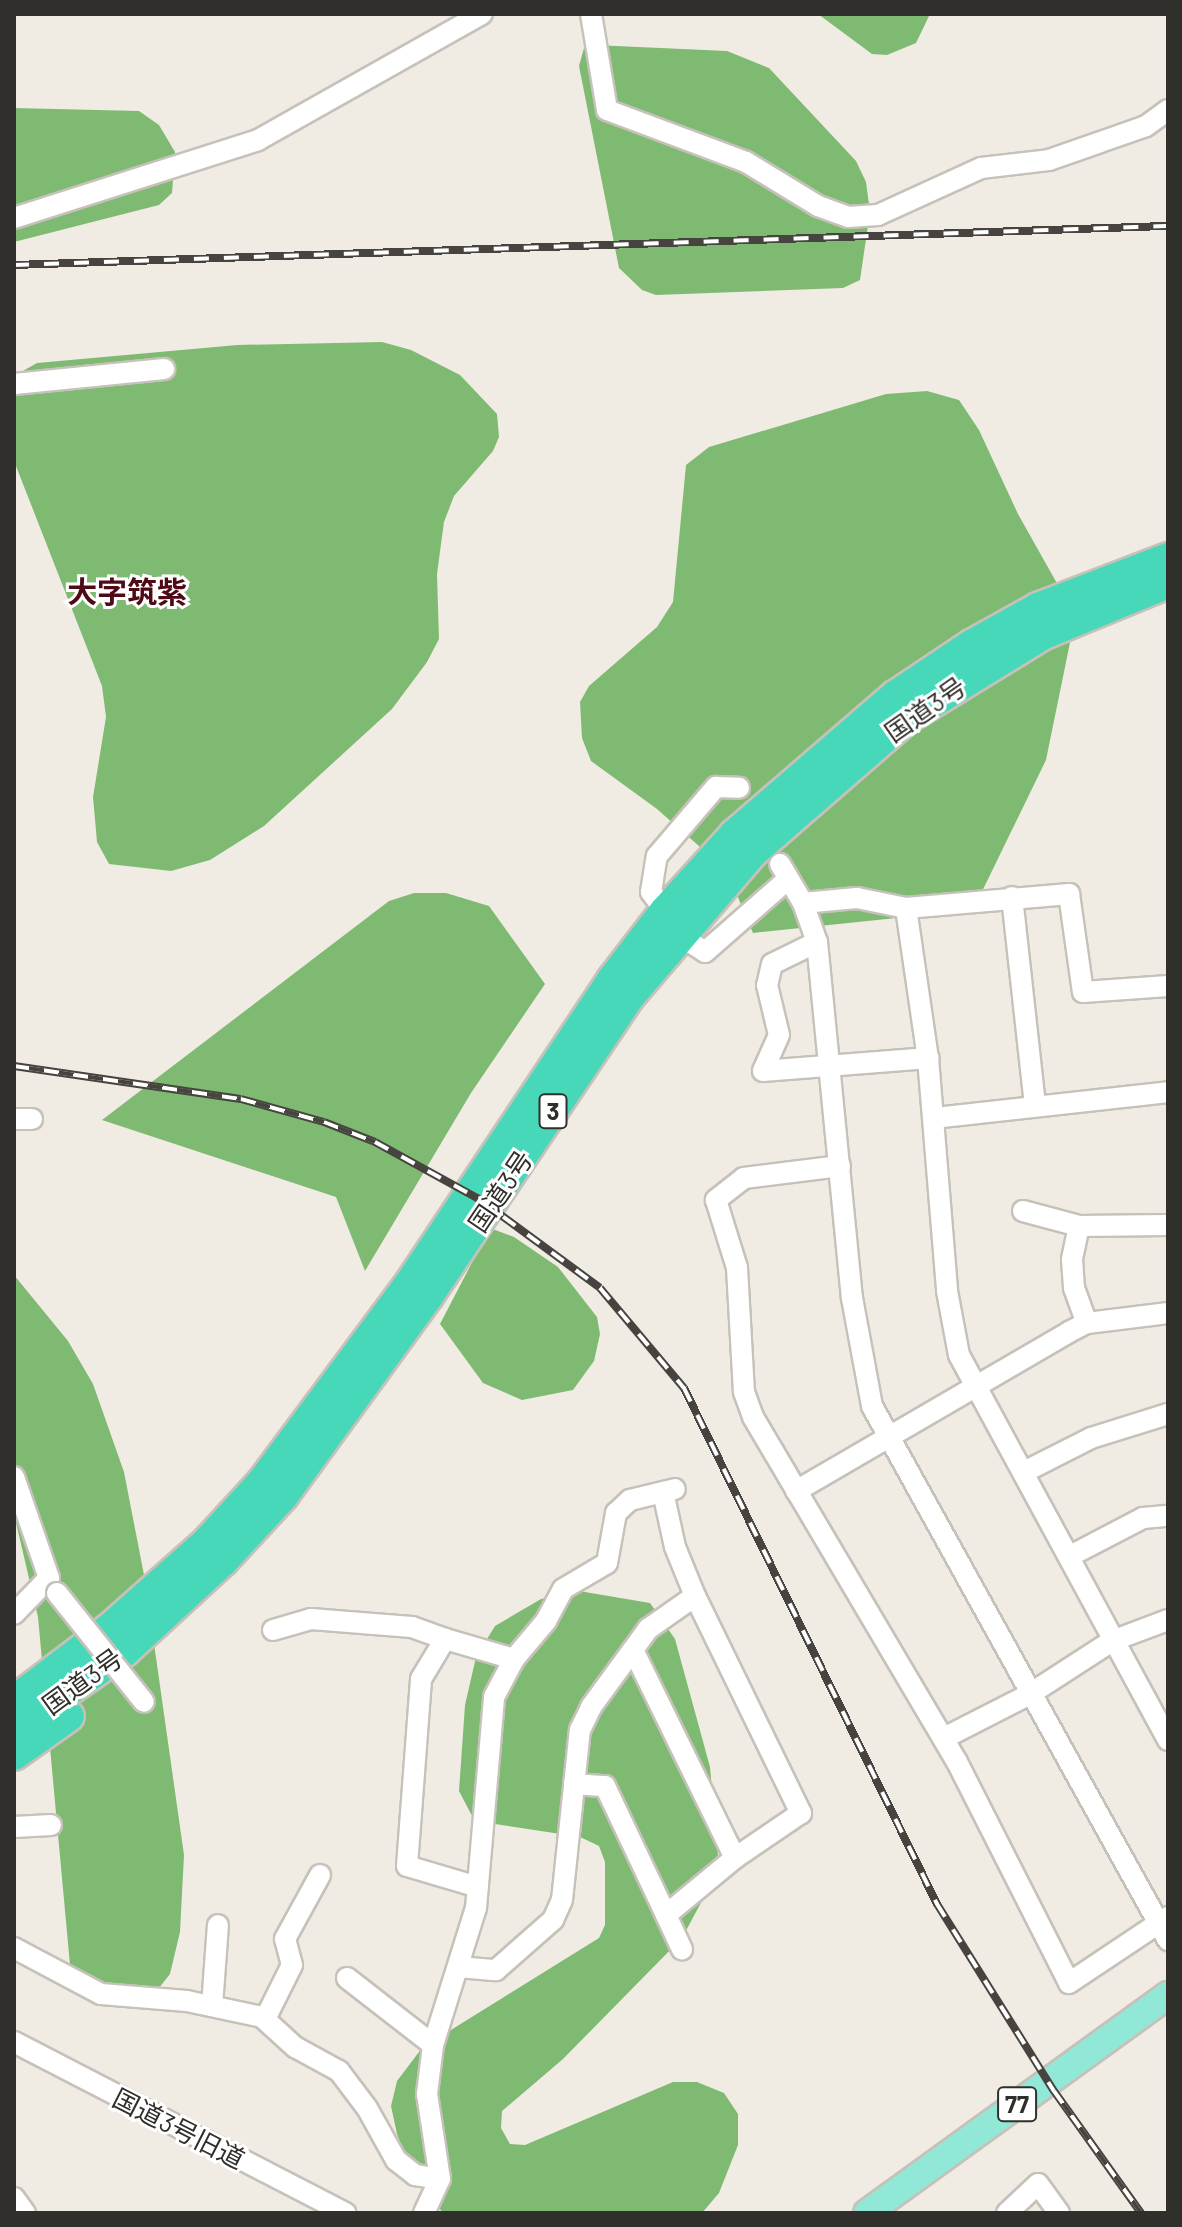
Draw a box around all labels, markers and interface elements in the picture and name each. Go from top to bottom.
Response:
district label: 大字筑紫 [67,573,187,609]
street label: 国道3号 [879,670,971,748]
road number: 3 [537,1091,569,1131]
street label: 国道3号 [462,1144,538,1238]
street label: 国道3号 [36,1642,128,1720]
street label: 国道3号旧道 [108,2082,250,2174]
road number: 77 [997,2084,1037,2124]

